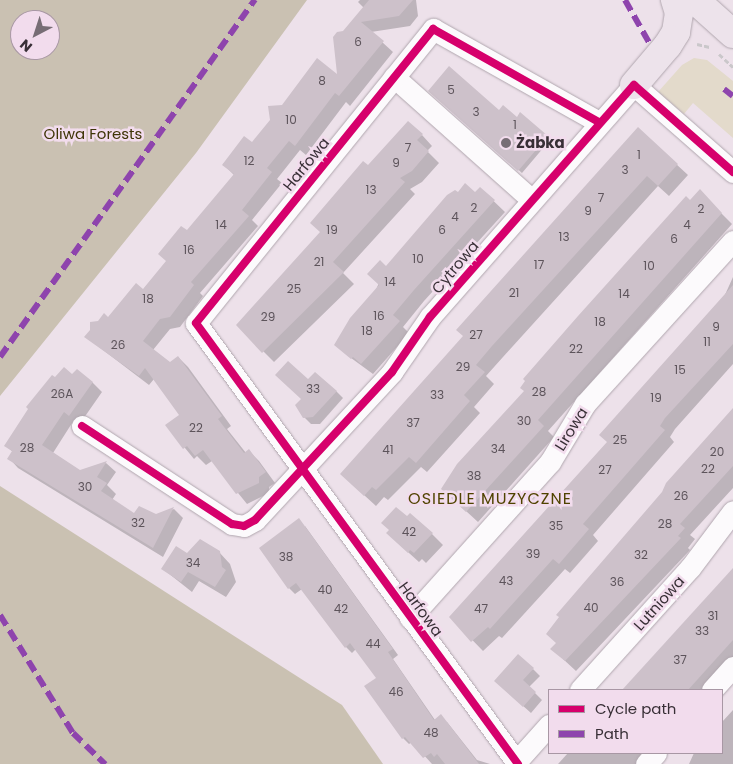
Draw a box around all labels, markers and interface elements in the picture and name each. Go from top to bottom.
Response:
north arrow [10,10,60,60]
text: N [16,35,36,57]
house number: 6 [354,35,362,49]
house number: 8 [318,74,326,88]
house number: 5 [447,83,455,97]
house number: 3 [472,105,480,119]
house number: 10 [285,113,297,127]
house number: 1 [513,118,517,132]
park label: Oliwa Forests [44,125,142,143]
street label: Harfowa [279,134,333,194]
place label: Żabka [516,134,565,152]
marker: Żabka [500,137,512,149]
house number: 7 [405,141,411,155]
house number: 1 [637,148,641,162]
house number: 12 [244,154,254,168]
house number: 9 [392,156,400,170]
house number: 3 [621,163,629,177]
house number: 13 [366,183,376,197]
house number: 7 [598,191,604,205]
house number: 2 [471,201,477,215]
house number: 2 [698,202,704,216]
house number: 9 [584,204,592,218]
house number: 4 [451,210,459,224]
house number: 14 [215,218,227,232]
house number: 4 [683,218,691,232]
house number: 19 [326,223,338,237]
house number: 6 [438,223,446,237]
house number: 13 [559,230,569,244]
house number: 6 [670,232,678,246]
street label: Cytrowa [428,237,482,297]
house number: 16 [183,243,195,257]
house number: 10 [412,252,424,266]
house number: 21 [314,255,324,269]
house number: 17 [534,258,544,272]
house number: 10 [643,259,655,273]
house number: 14 [384,275,396,289]
house number: 25 [287,282,301,296]
house number: 21 [509,286,519,300]
house number: 14 [618,287,630,301]
house number: 18 [142,292,154,306]
house number: 16 [373,309,385,323]
house number: 29 [261,310,275,324]
house number: 18 [594,315,606,329]
house number: 9 [712,320,720,334]
house number: 18 [361,324,373,338]
house number: 27 [469,328,483,342]
house number: 11 [703,335,711,349]
house number: 26 [111,338,125,352]
house number: 22 [569,342,583,356]
house number: 29 [456,360,470,374]
house number: 15 [674,363,686,377]
house number: 33 [306,382,320,396]
house number: 28 [532,385,546,399]
house number: 26A [51,387,73,401]
house number: 33 [430,388,444,402]
house number: 19 [650,391,662,405]
street label: Lirowa [551,404,591,454]
house number: 30 [517,414,531,428]
house number: 37 [406,416,420,430]
house number: 22 [189,421,203,435]
house number: 25 [613,433,627,447]
house number: 28 [20,441,34,455]
house number: 34 [491,442,505,456]
house number: 41 [382,443,394,457]
house number: 20 [710,445,724,459]
house number: 22 [701,462,715,476]
house number: 27 [598,463,612,477]
house number: 38 [467,469,481,483]
house number: 30 [78,480,92,494]
district label: OSIEDLE MUZYCZNE [406,489,574,509]
house number: 26 [674,489,688,503]
house number: 32 [131,516,145,530]
house number: 28 [658,517,672,531]
house number: 35 [549,519,563,533]
house number: 42 [402,525,416,539]
house number: 39 [526,547,540,561]
house number: 32 [634,548,648,562]
house number: 38 [279,550,293,564]
house number: 34 [186,556,200,570]
street label: Lutniowa [630,572,688,634]
house number: 43 [499,574,513,588]
house number: 36 [610,575,624,589]
street label: Harfowa [395,578,447,640]
house number: 40 [317,583,333,597]
house number: 40 [583,601,599,615]
house number: 42 [334,602,348,616]
house number: 47 [474,602,488,616]
house number: 31 [708,609,718,623]
house number: 33 [695,624,709,638]
house number: 44 [365,637,381,651]
house number: 37 [673,653,687,667]
house number: 46 [388,685,404,699]
legend [548,689,723,754]
text: Cycle path [595,698,676,719]
text: Path [595,723,629,744]
house number: 48 [423,726,439,740]

